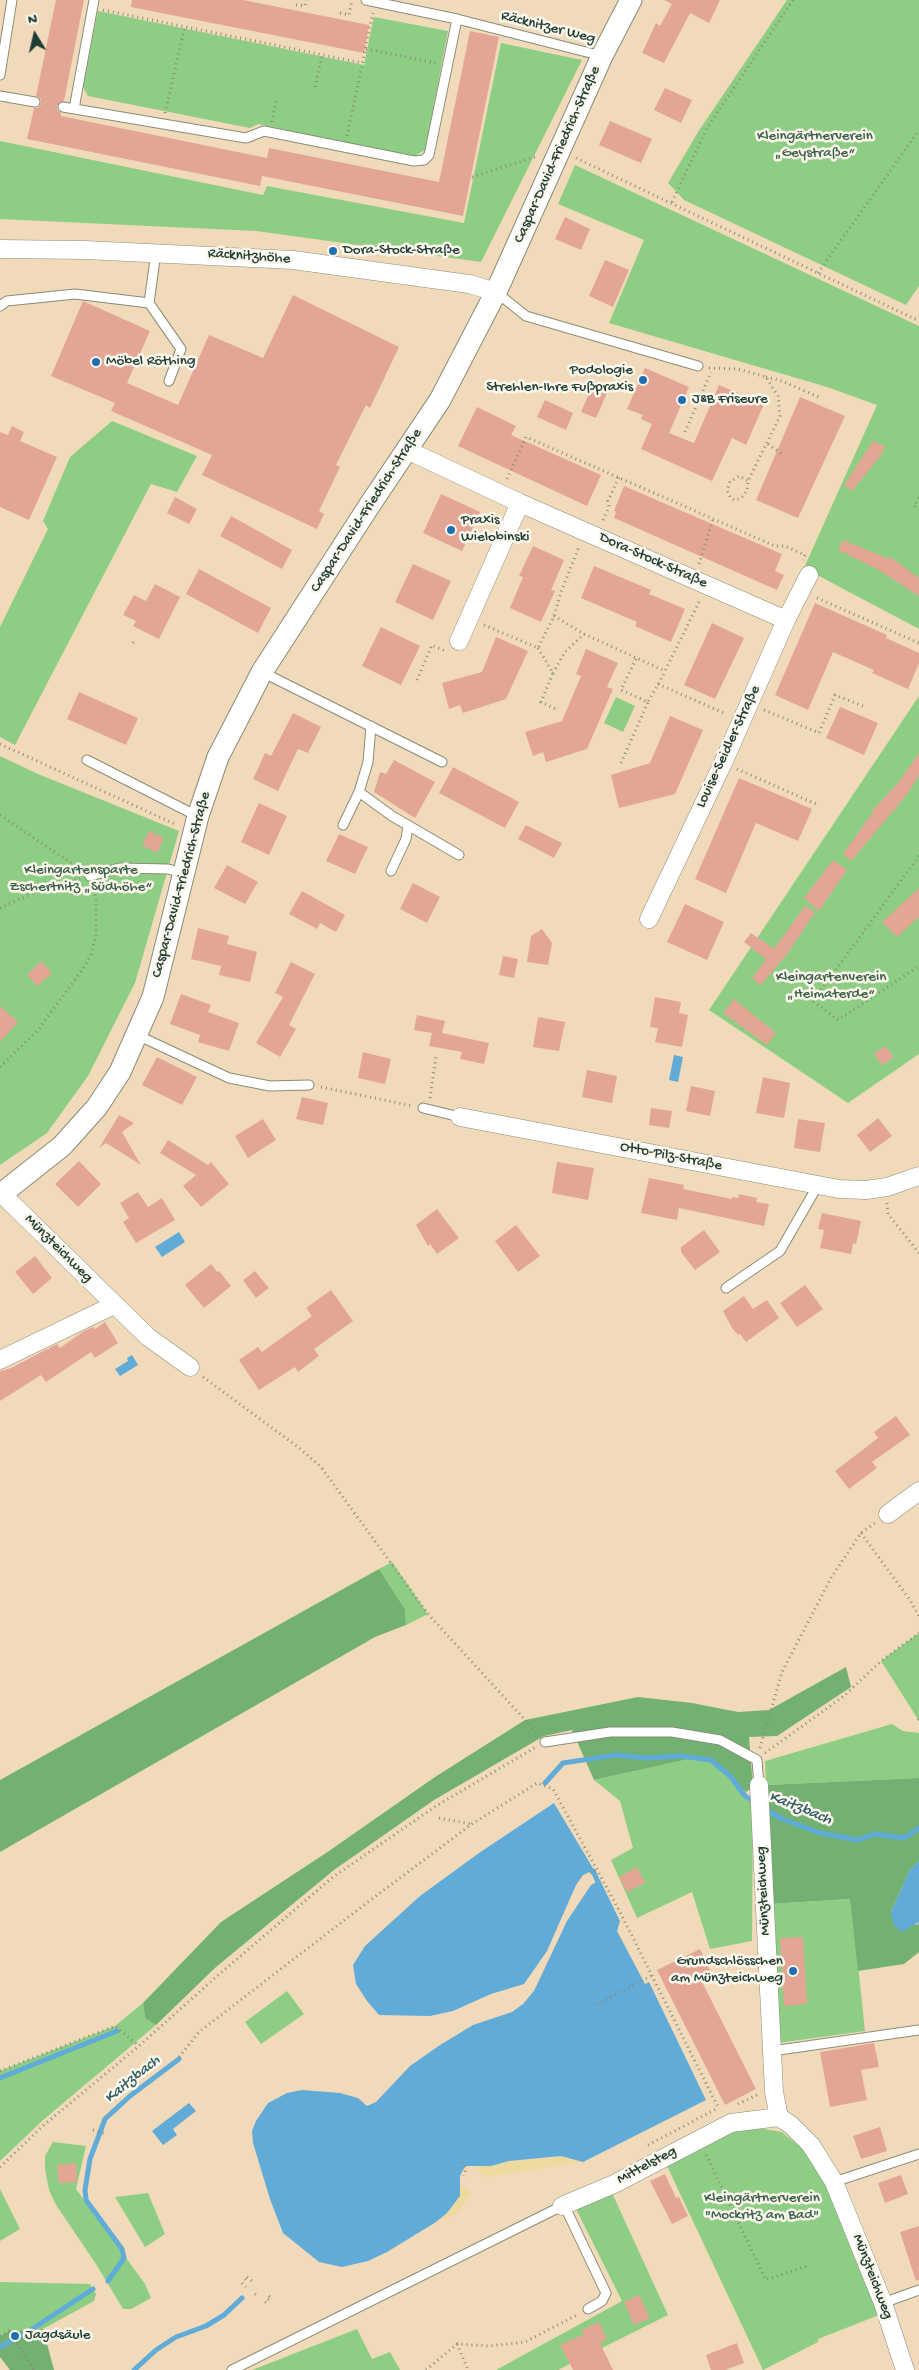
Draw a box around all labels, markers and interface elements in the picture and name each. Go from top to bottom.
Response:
street label: Räcknitzer Weg [499,8,597,48]
north arrow [10,10,60,60]
text: N [27,11,38,29]
street label: Caspar-David-Friedrich-Straße [511,64,605,246]
park label: Kleingärtnerverein „Geystraße“ [757,128,873,163]
place label: Dora-Stock-Straße [343,242,460,260]
street label: Räcknitzhöhe [207,245,291,269]
marker: Dora-Stock-Straße [327,245,339,257]
place label: Möbel Röthing [106,353,195,371]
marker: Möbel Röthing [90,356,102,368]
place label: Podologie Strehlen-Ihre Fußpraxis [486,362,633,397]
marker: Podologie Strehlen-Ihre Fußpraxis [637,374,649,386]
place label: J&B Friseure [692,391,768,409]
marker: J&B Friseure [676,394,688,406]
street label: Caspar-David-Friedrich-Straße [307,426,427,596]
place label: Praxis Wielobinski [461,512,530,547]
marker: Praxis Wielobinski [445,524,457,536]
street label: Dora-Stock-Straße [596,529,710,593]
street label: Louise-Seidler-Straße [693,683,765,811]
street label: Caspar-David-Friedrich-Straße [148,790,216,980]
park label: Kleingartensparte Zschertnitz „Südhöhe“ [10,862,152,897]
park label: Kleingartenverein „Heimaterde“ [776,969,886,1004]
street label: Otto-Pilz-Straße [618,1138,724,1176]
street label: Münzteichweg [20,1211,96,1287]
water label: Kaitzbach [766,1788,834,1830]
street label: Münzteichweg [753,1846,775,1936]
place label: Grundschlösschen am Münzteichweg [671,1953,783,1988]
marker: Grundschlösschen am Münzteichweg [787,1965,799,1977]
water label: Kaitzbach [101,2052,165,2108]
street label: Mittelsteg [614,2143,680,2189]
park label: Kleingärtnerverein "Mockritz am Bad" [704,2190,820,2225]
street label: Münzteichweg [848,2232,896,2322]
place label: Jagdsäule [25,2327,91,2345]
marker: Jagdsäule [9,2330,21,2342]

